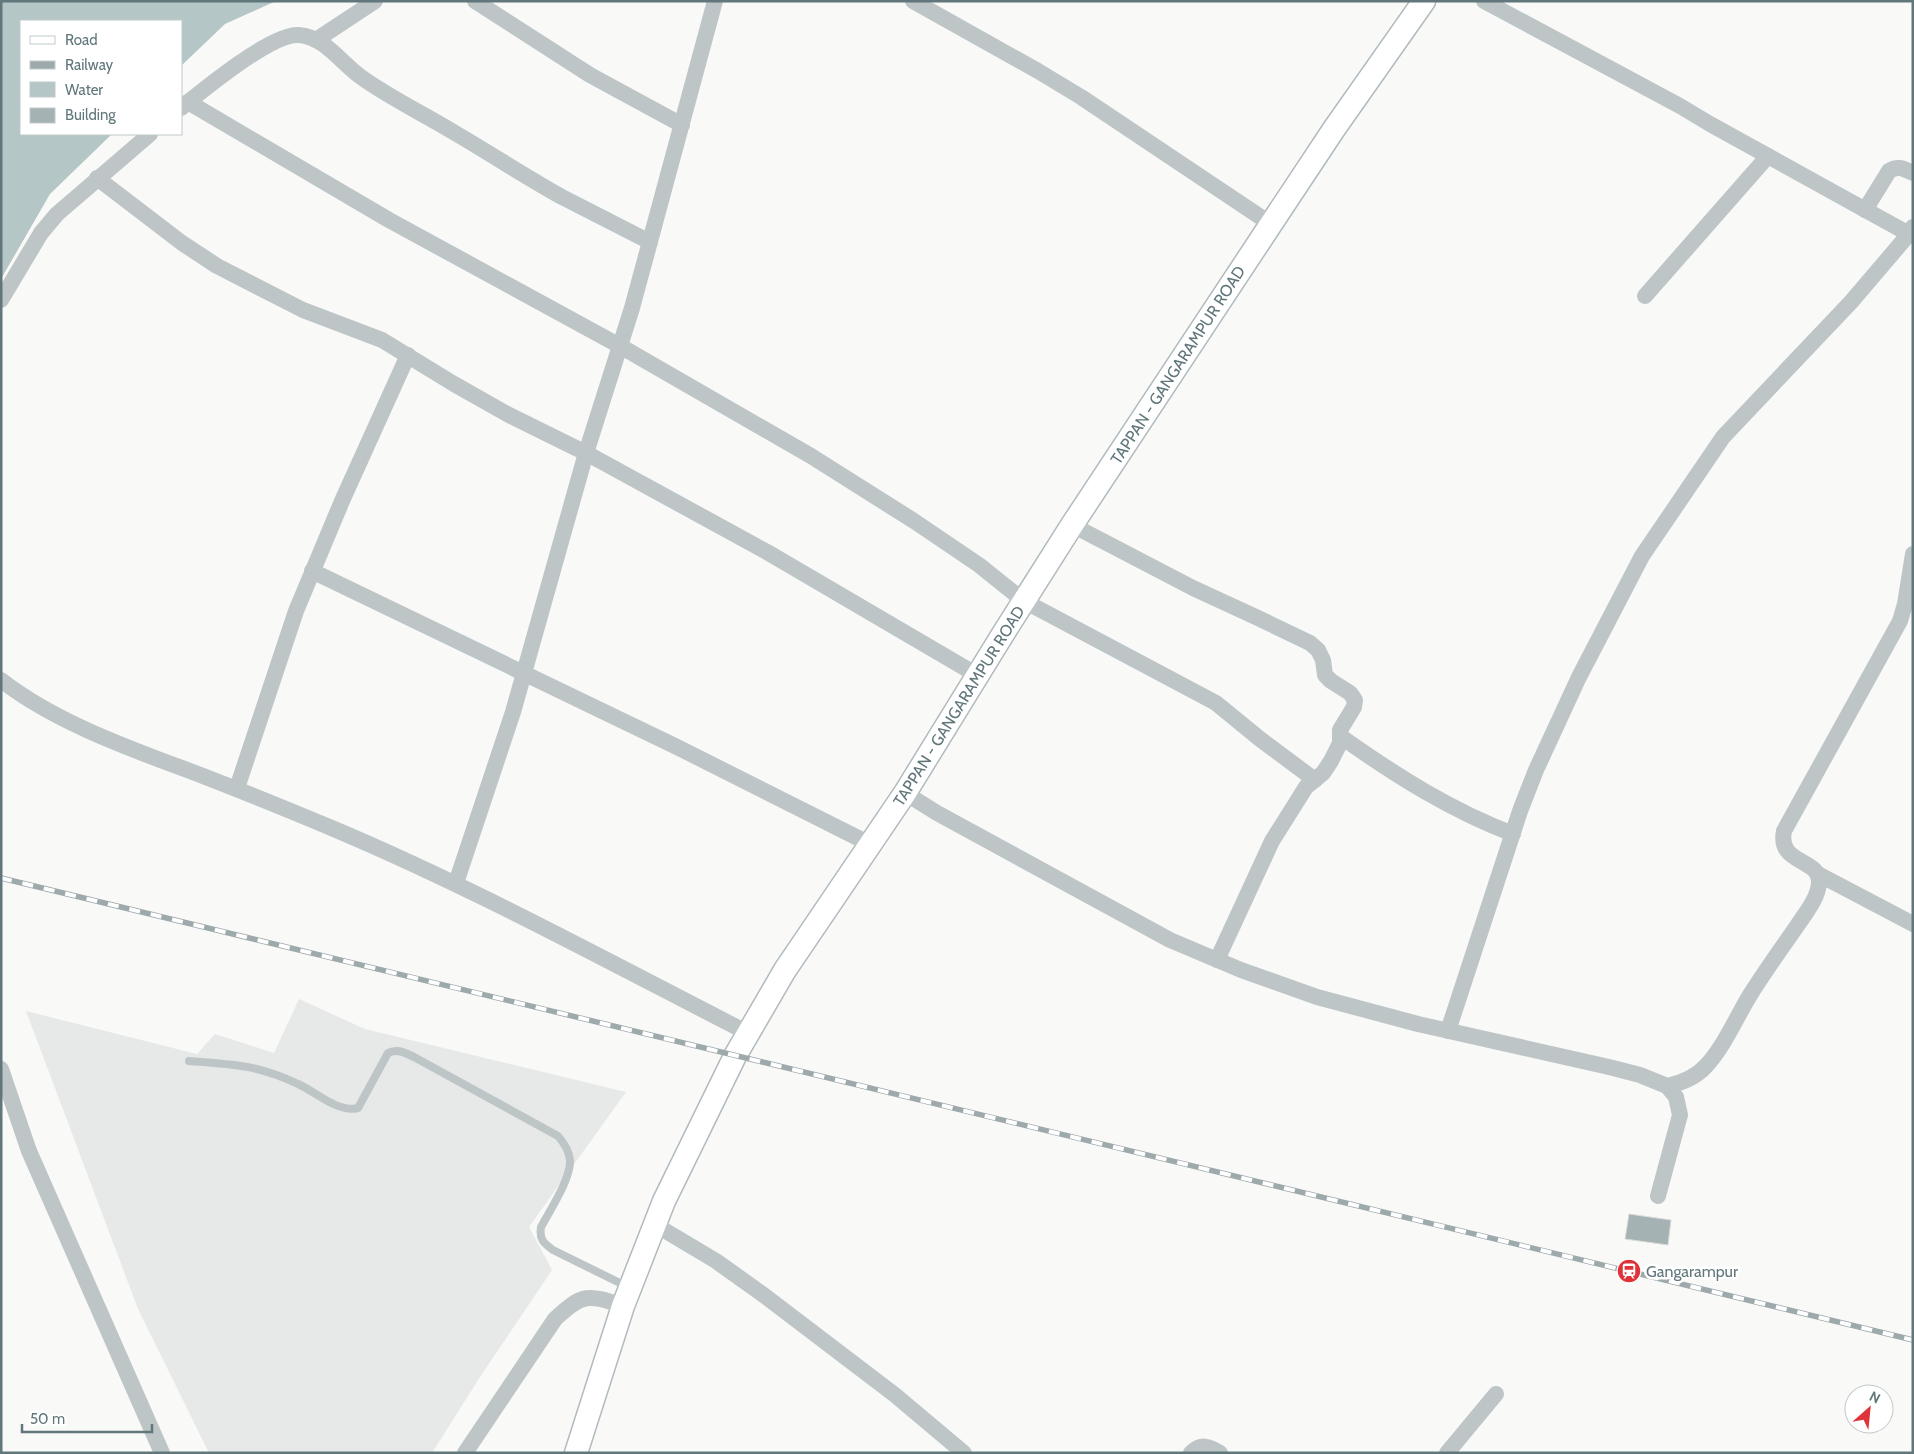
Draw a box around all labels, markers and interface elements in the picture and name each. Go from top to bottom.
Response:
legend [20,20,182,135]
text: Road [65,31,98,49]
text: Railway [65,56,114,74]
text: Water [65,81,103,99]
text: Building [65,106,116,124]
street label: TAPPAN - GANGARAMPUR ROAD [1107,262,1249,468]
street label: TAPPAN - GANGARAMPUR ROAD [889,602,1029,810]
station icon: Gangarampur [1616,1258,1642,1284]
place label: Gangarampur [1646,1262,1739,1281]
north arrow [1844,1384,1894,1434]
text: N [1866,1387,1883,1408]
scale bar [22,1402,152,1434]
text: 50 m [30,1410,65,1428]

